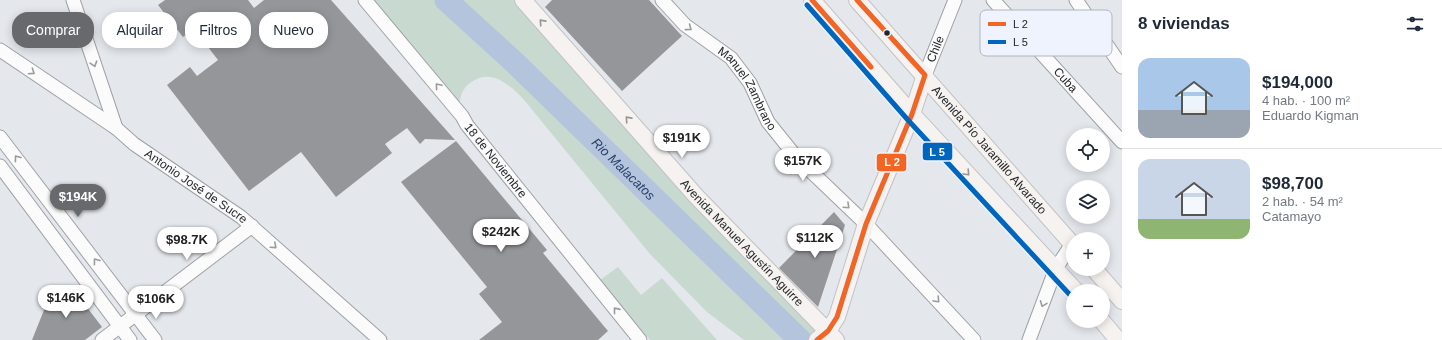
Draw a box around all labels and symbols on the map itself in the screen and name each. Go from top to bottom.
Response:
legend [980,10,1112,56]
text: L 2 [1013,18,1028,30]
one-way arrow [539,19,547,27]
one-way arrow [685,23,692,30]
unlabelled marker [882,28,892,38]
street label: Chile [924,33,947,64]
text: L 5 [1013,36,1028,48]
street label: Manuel Zambrano [715,44,779,134]
one-way arrow [89,60,98,67]
street label: Cuba [1051,65,1081,96]
one-way arrow [28,67,35,75]
one-way arrow [435,83,442,90]
street label: Avenida Pío Jaramillo Alvarado [929,83,1050,217]
one-way arrow [626,117,633,124]
street label: 18 de Noviembre [461,120,530,201]
pin: $191K [654,125,710,159]
water label: Rio Malacatos [589,135,658,203]
line badge: L 5 [922,142,953,161]
street label: Antonio José de Sucre [142,146,250,226]
text: L 5 [929,146,945,158]
pin: $157K [775,148,831,182]
line badge: L 2 [876,153,907,172]
one-way arrow [14,156,21,163]
text: L 2 [884,156,900,168]
one-way arrow [962,168,970,176]
street label: Avenida Manuel Agustín Aguirre [678,176,806,309]
pin: $194K [50,184,106,218]
one-way arrow [842,202,850,209]
pin: $242K [473,219,529,253]
pin: $112K [787,225,843,259]
pin: $98.7K [154,227,220,261]
one-way arrow [269,241,277,248]
one-way arrow [93,259,100,266]
pin: $146K [38,285,94,319]
pin: $106K [128,286,184,320]
one-way arrow [932,295,940,303]
one-way arrow [1039,301,1047,308]
one-way arrow [613,307,620,314]

